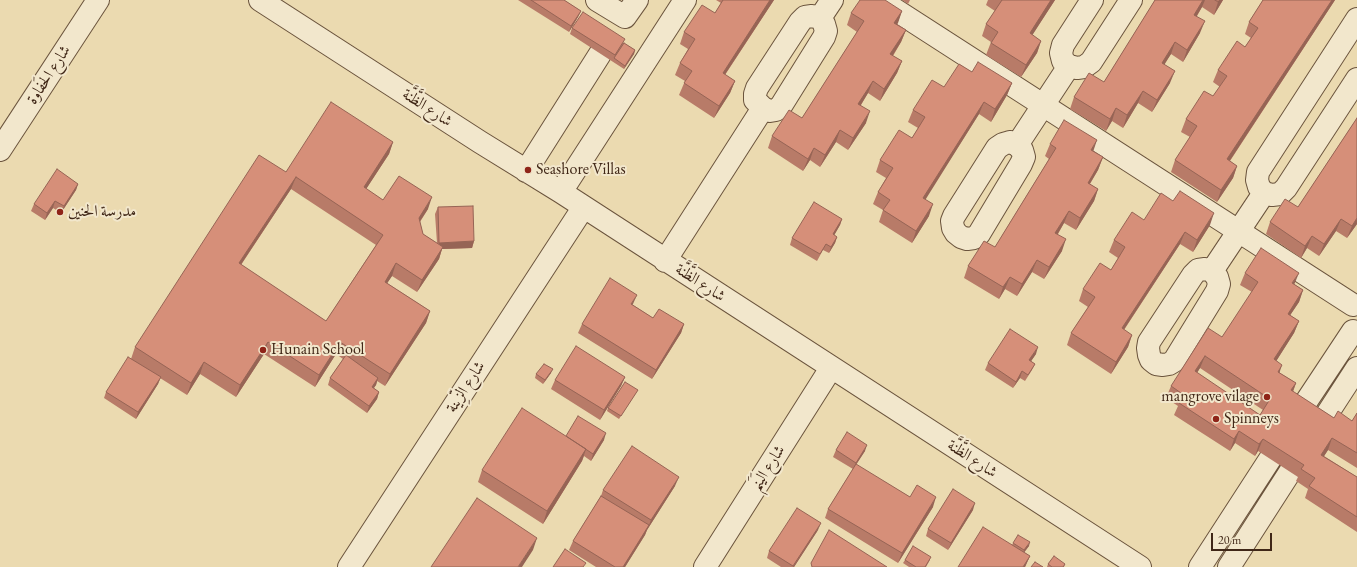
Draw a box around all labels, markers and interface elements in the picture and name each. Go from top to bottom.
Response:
street label: شارع الحَفاوة [23,42,75,108]
street label: شارع الظَّنَّة [398,85,456,131]
place label: Seashore Villas [536,160,626,180]
marker: Seashore Villas [523,165,533,175]
place label: مدرسة الحنين [68,202,136,222]
marker: مدرسة الحنين [55,207,65,217]
street label: شارع الظَّنَّة [671,260,729,306]
place label: Hunain School [271,340,364,360]
marker: Hunain School [258,345,268,355]
street label: شارع الزِّينة [442,358,490,416]
place label: mangrove vilage [1161,387,1259,407]
marker: mangrove vilage [1262,392,1272,402]
place label: Spinneys [1224,409,1279,429]
marker: Spinneys [1211,414,1221,424]
street label: شارع الظَّنَّة [943,436,1001,482]
street label: شارع اليَنَم [746,442,790,494]
scale bar [1213,525,1274,551]
text: 20 m [1218,532,1241,548]

